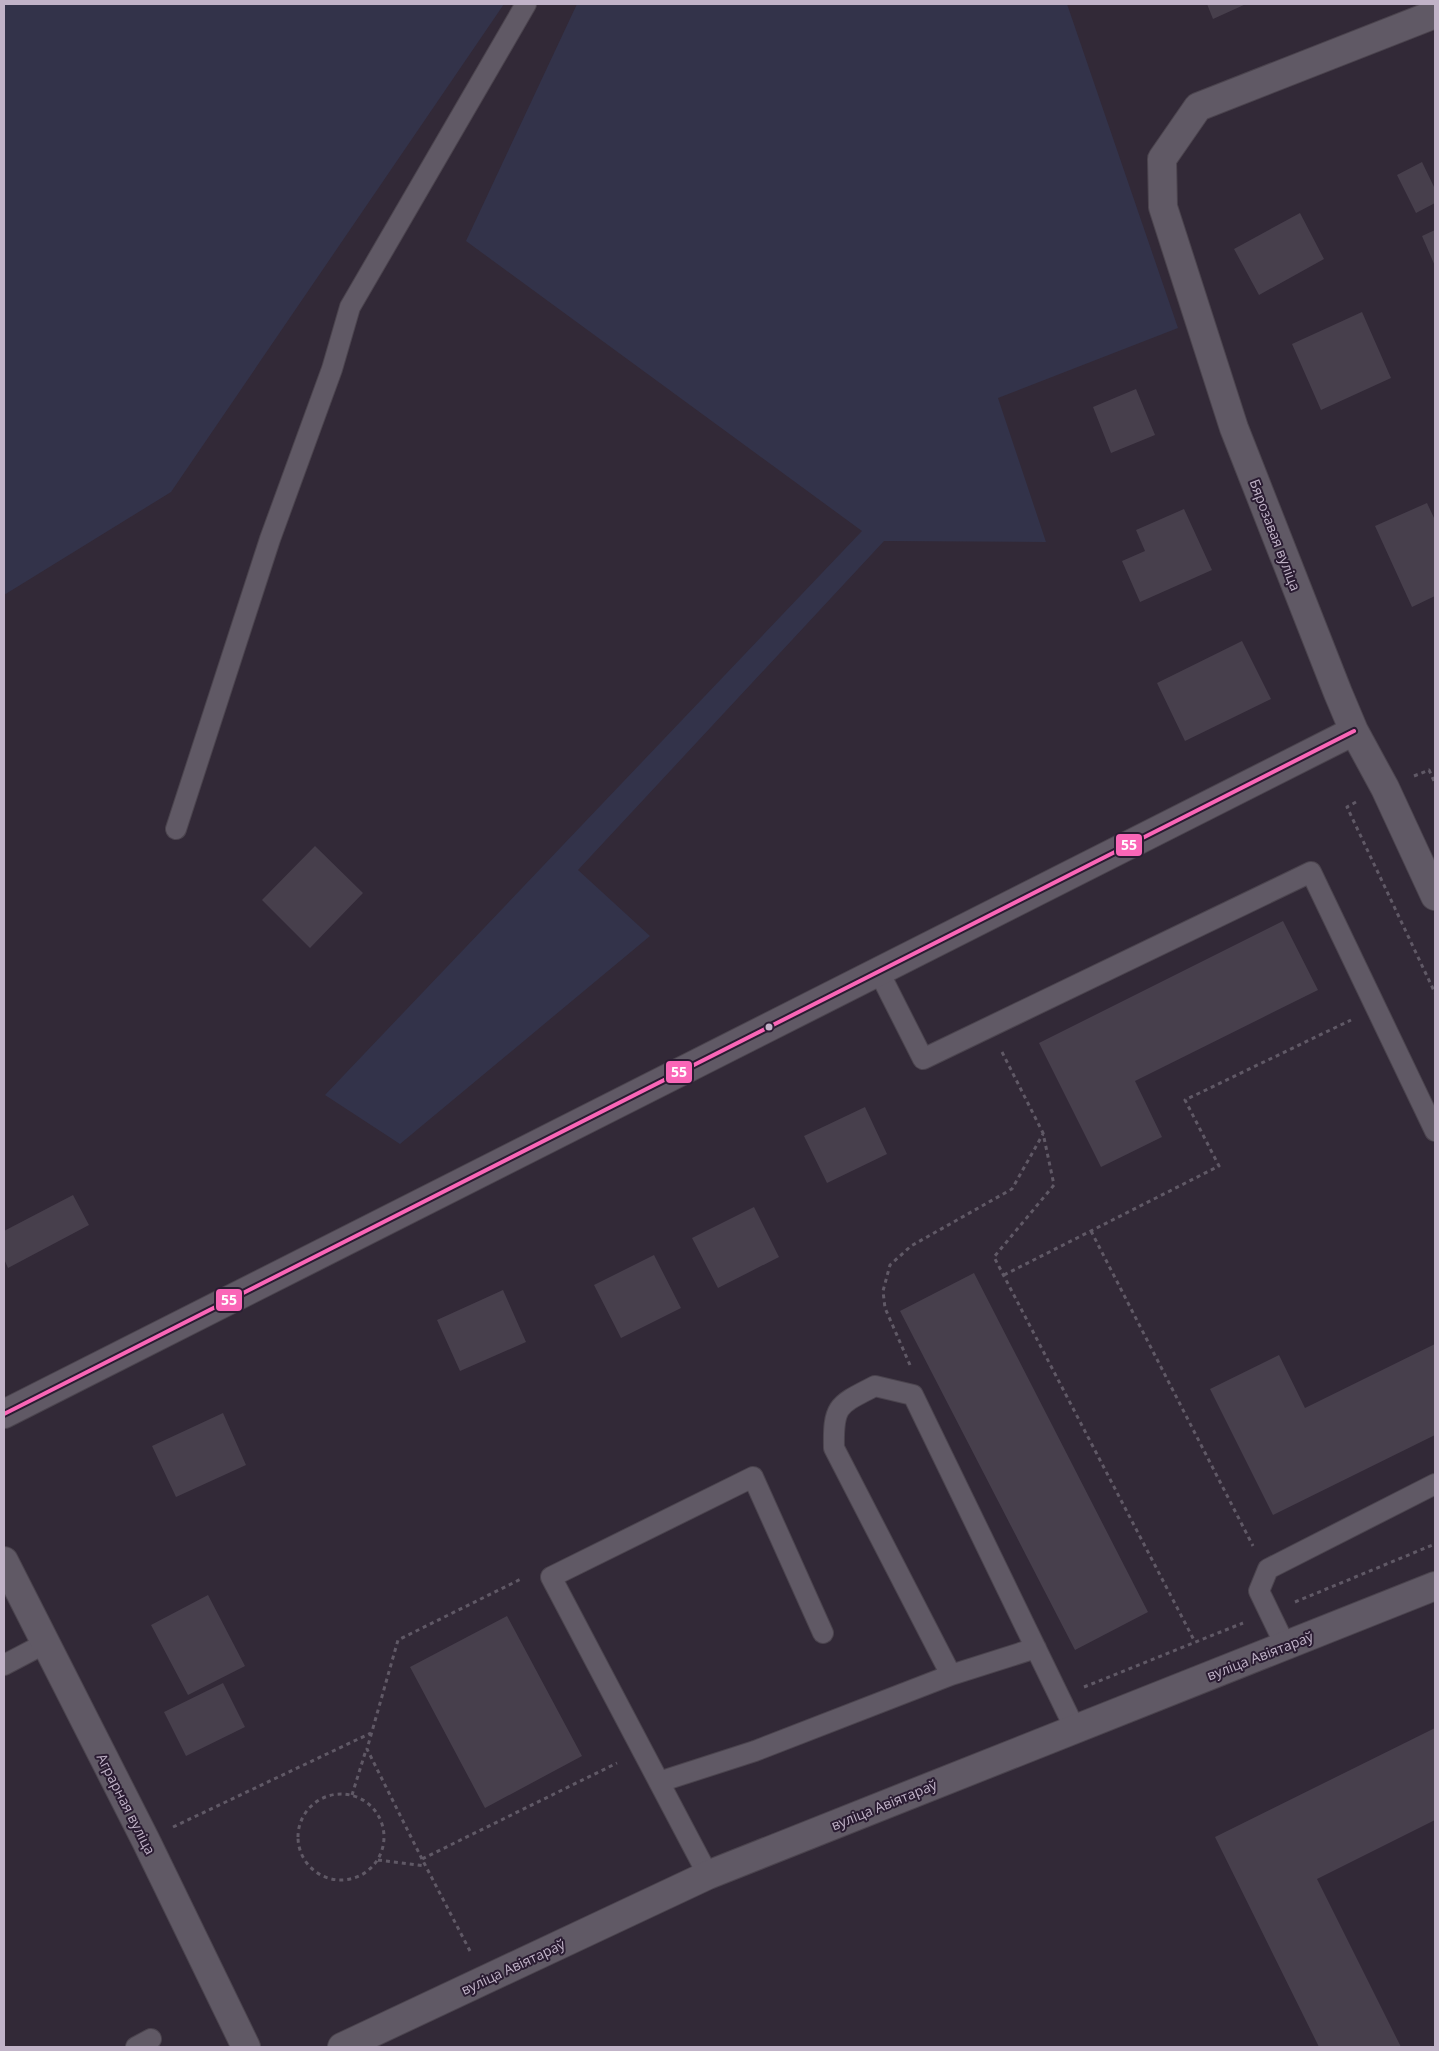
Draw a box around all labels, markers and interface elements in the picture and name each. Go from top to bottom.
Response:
street label: Бярозавая вуліца [1245,476,1306,593]
line badge: 55 [1115,833,1143,857]
text: 55 [1121,835,1137,854]
unlabelled marker [764,1022,774,1032]
line badge: 55 [665,1060,693,1084]
text: 55 [671,1062,687,1081]
line badge: 55 [215,1288,243,1312]
text: 55 [221,1290,237,1309]
street label: вуліца Авіятараў [1204,1626,1317,1685]
street label: Аграрная вуліца [93,1750,160,1858]
street label: вуліца Авіятараў [828,1774,941,1834]
street label: вуліца Авіятараў [458,1934,569,1999]

